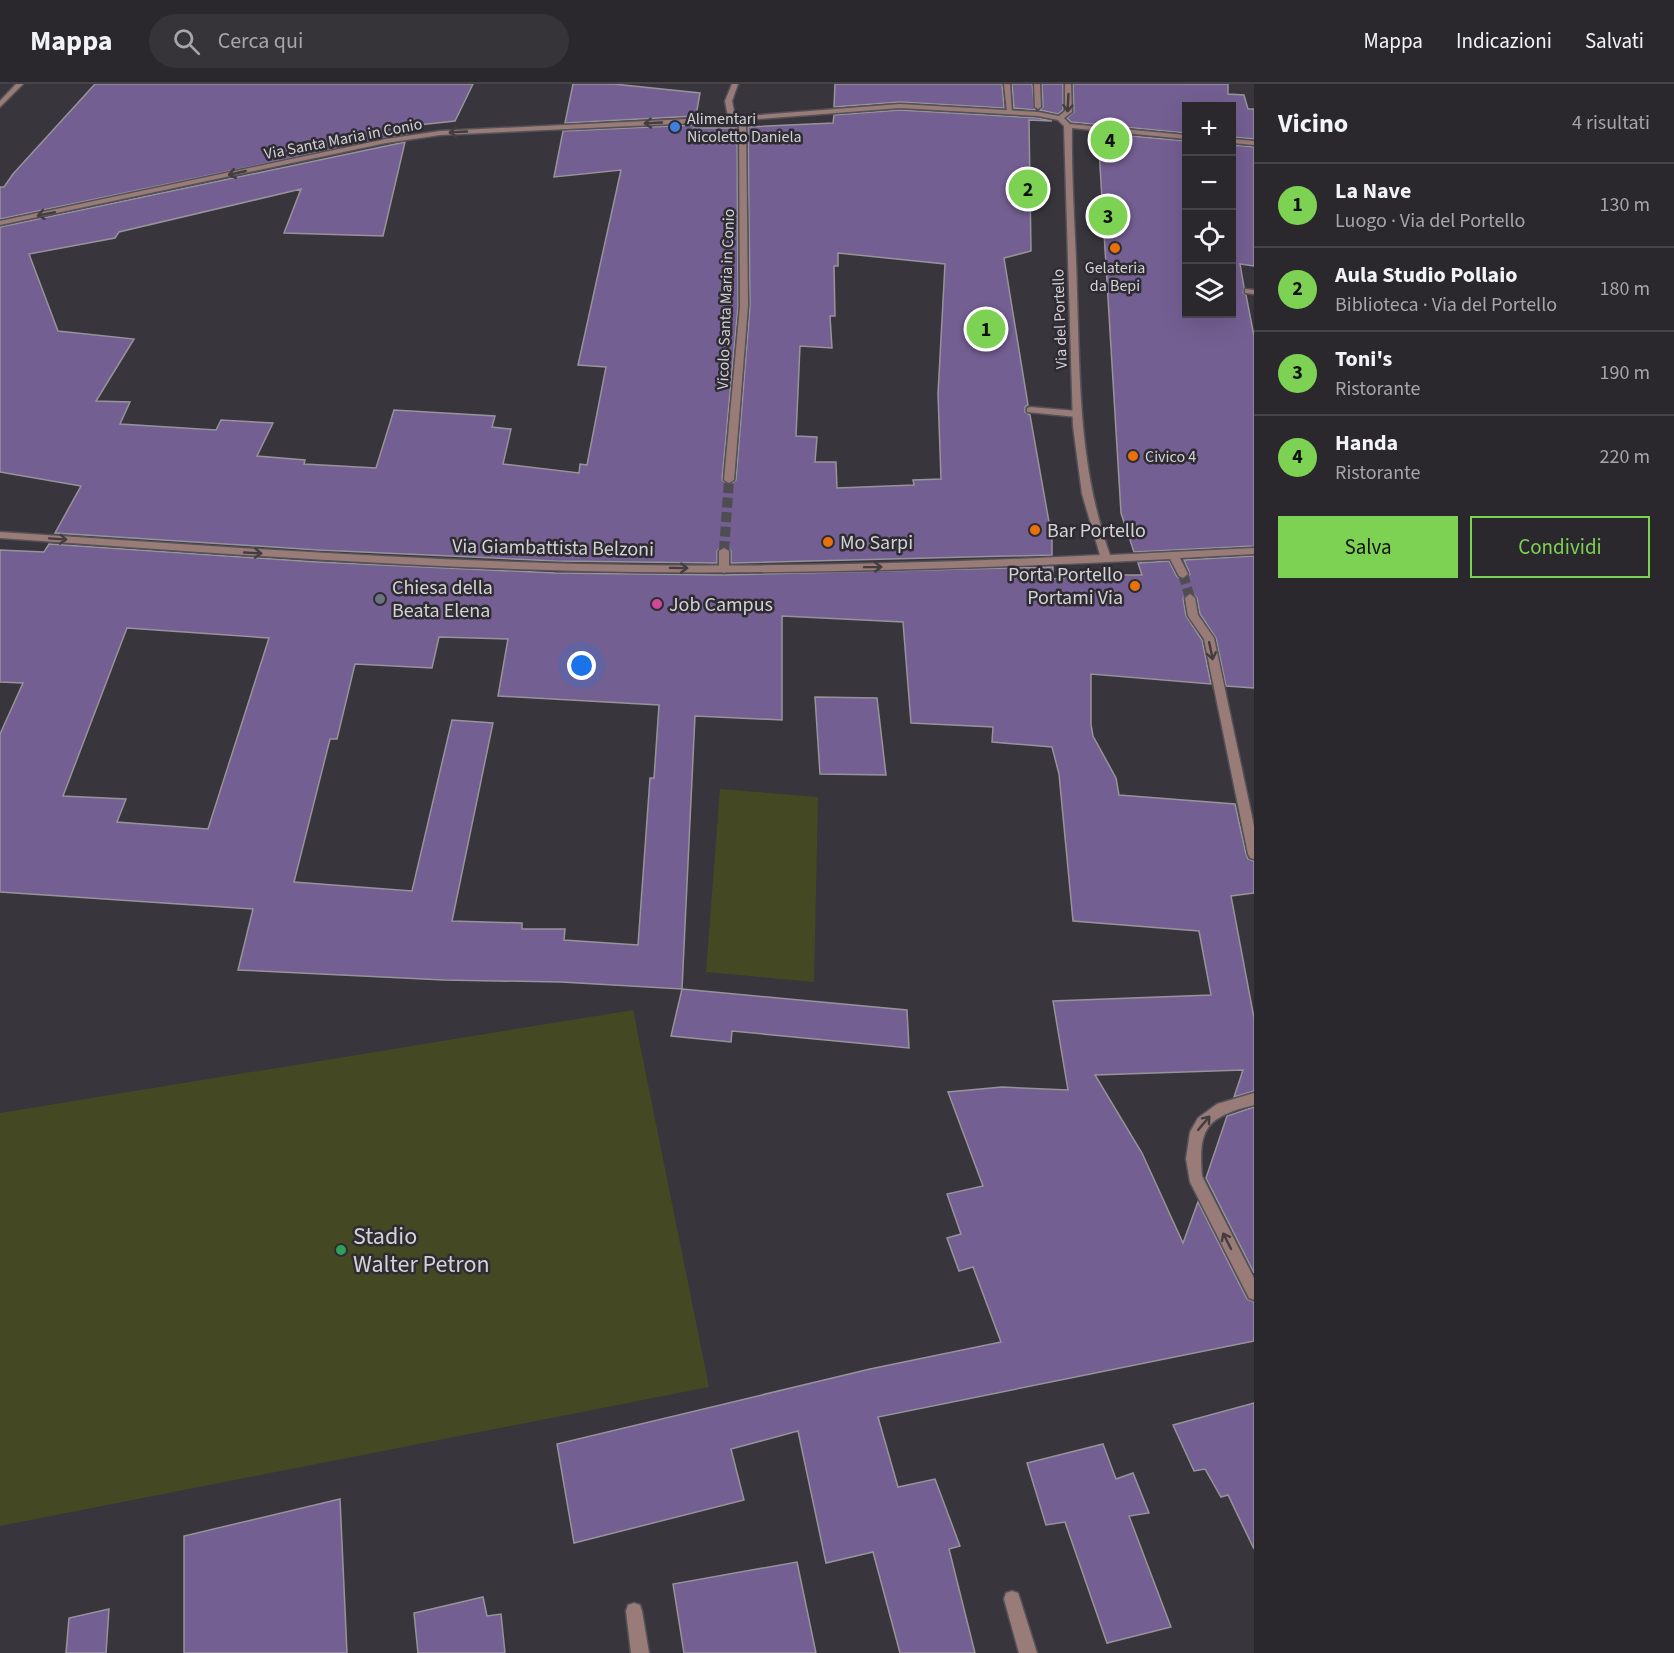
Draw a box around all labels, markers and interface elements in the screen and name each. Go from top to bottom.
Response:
search box [149,14,569,68]
text: Mappa [30,21,113,61]
icon: search [170,25,203,58]
text: Cerca qui [218,25,303,57]
text: Mappa [1364,26,1423,56]
text: Indicazioni [1456,26,1552,56]
text: Salvati [1585,26,1644,56]
one-way arrow [1063,93,1074,112]
map controls [1182,102,1236,318]
button: + [1182,102,1236,156]
text: Vicino [1278,105,1348,142]
place label: Alimentari Nicoletto Daniela [687,108,802,148]
text: 4 risultati [1572,109,1650,137]
street label: Via Santa Maria in Conio [262,113,424,165]
one-way arrow [643,117,663,128]
pin: 4 [1090,118,1130,162]
marker: Alimentari Nicoletto Daniela [668,120,682,134]
one-way arrow [448,127,468,138]
button: − [1182,156,1236,210]
pin: 2 [1008,166,1048,212]
one-way arrow [227,168,247,179]
text: La Nave [1335,175,1411,207]
text: 1 [1292,191,1303,219]
text: 130 m [1600,191,1650,219]
pin: 3 [1088,194,1128,238]
text: Luogo · Via del Portello [1335,207,1525,235]
street label: Vicolo Santa Maria in Conio [712,208,740,390]
one-way arrow [37,209,56,220]
button: locate [1182,210,1236,264]
marker: Gelateria da Bepi [1108,241,1122,255]
place label: Gelateria da Bepi [1085,257,1145,297]
text: Aula Studio Pollaio [1335,259,1518,291]
button: layers [1182,264,1236,318]
street label: Via del Portello [1047,268,1073,370]
text: 2 [1292,275,1303,303]
text: 180 m [1600,275,1650,303]
text: Biblioteca · Via del Portello [1335,291,1557,319]
pin: 1 [966,306,1006,352]
text: Toni's [1335,343,1392,375]
text: 3 [1292,359,1303,387]
text: 190 m [1600,359,1650,387]
text: Ristorante [1335,375,1421,403]
text: Handa [1335,427,1398,459]
text: 4 [1292,443,1303,471]
text: 220 m [1600,443,1650,471]
place label: Civico 4 [1145,446,1196,468]
marker: Civico 4 [1126,449,1140,463]
text: Ristorante [1335,459,1421,487]
button: Salva [1278,516,1458,578]
button: Condividi [1470,516,1650,578]
place label: Bar Portello [1047,517,1146,545]
marker: Bar Portello [1028,523,1042,537]
place label: Mo Sarpi [840,529,913,557]
street label: Via Giambattista Belzoni [452,532,654,564]
one-way arrow [48,534,68,545]
marker: Mo Sarpi [821,535,835,549]
one-way arrow [242,548,262,559]
one-way arrow [863,561,883,572]
place label: Porta Portello Portami Via [1008,561,1123,612]
one-way arrow [668,562,688,574]
place label: Chiesa della Beata Elena [392,574,493,625]
marker: Porta Portello Portami Via [1128,579,1142,593]
place label: Job Campus [669,591,773,619]
marker: Chiesa della Beata Elena [373,592,387,606]
marker: Job Campus [650,597,664,611]
one-way arrow [1206,640,1217,660]
your location [567,651,596,680]
one-way arrow [1197,1115,1210,1131]
place label: Stadio Walter Petron [353,1219,490,1282]
one-way arrow [1221,1232,1233,1250]
marker: Stadio Walter Petron [334,1243,348,1257]

